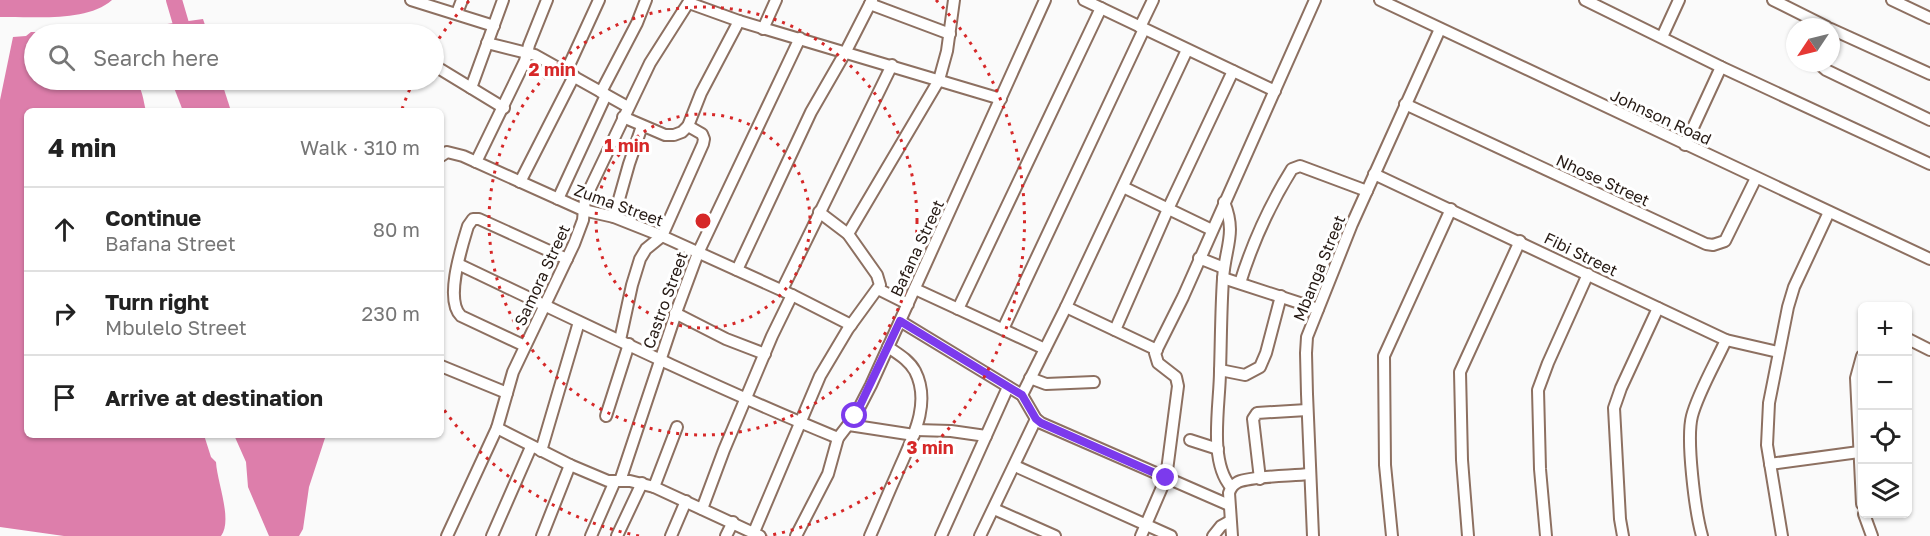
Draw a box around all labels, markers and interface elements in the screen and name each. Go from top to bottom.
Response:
north arrow [1786,18,1840,72]
search box [24,24,444,90]
icon: search [45,41,78,74]
text: Search here [93,44,219,71]
text: 2 min [528,58,576,80]
street label: Johnson Road [1607,85,1715,149]
text: 4 min [48,132,116,163]
text: 1 min [604,134,650,156]
text: Walk · 310 m [300,135,420,159]
street label: Nhose Street [1553,150,1653,210]
street label: Zuma Street [572,180,666,230]
street label: Bafana Street [886,196,948,300]
text: Continue [105,204,201,231]
centre of rings [693,211,713,231]
street label: Mbanga Street [1289,212,1349,324]
icon: ahead [48,213,81,246]
text: 80 m [373,217,420,241]
street label: Samora Street [510,221,574,329]
street label: Fibi Street [1541,228,1621,280]
text: Bafana Street [105,231,236,255]
street label: Castro Street [638,249,692,351]
text: Turn right [105,288,209,315]
icon: right [48,297,81,330]
text: 230 m [362,301,420,325]
map controls [1858,302,1912,518]
button: + [1858,302,1912,356]
text: Mbulelo Street [105,315,247,339]
button: − [1858,356,1912,410]
icon: arrive [48,381,81,414]
text: Arrive at destination [105,384,323,411]
route start [841,402,867,428]
button: locate [1858,410,1912,464]
text: 3 min [906,436,954,458]
route end [1152,464,1178,490]
button: layers [1858,464,1912,518]

